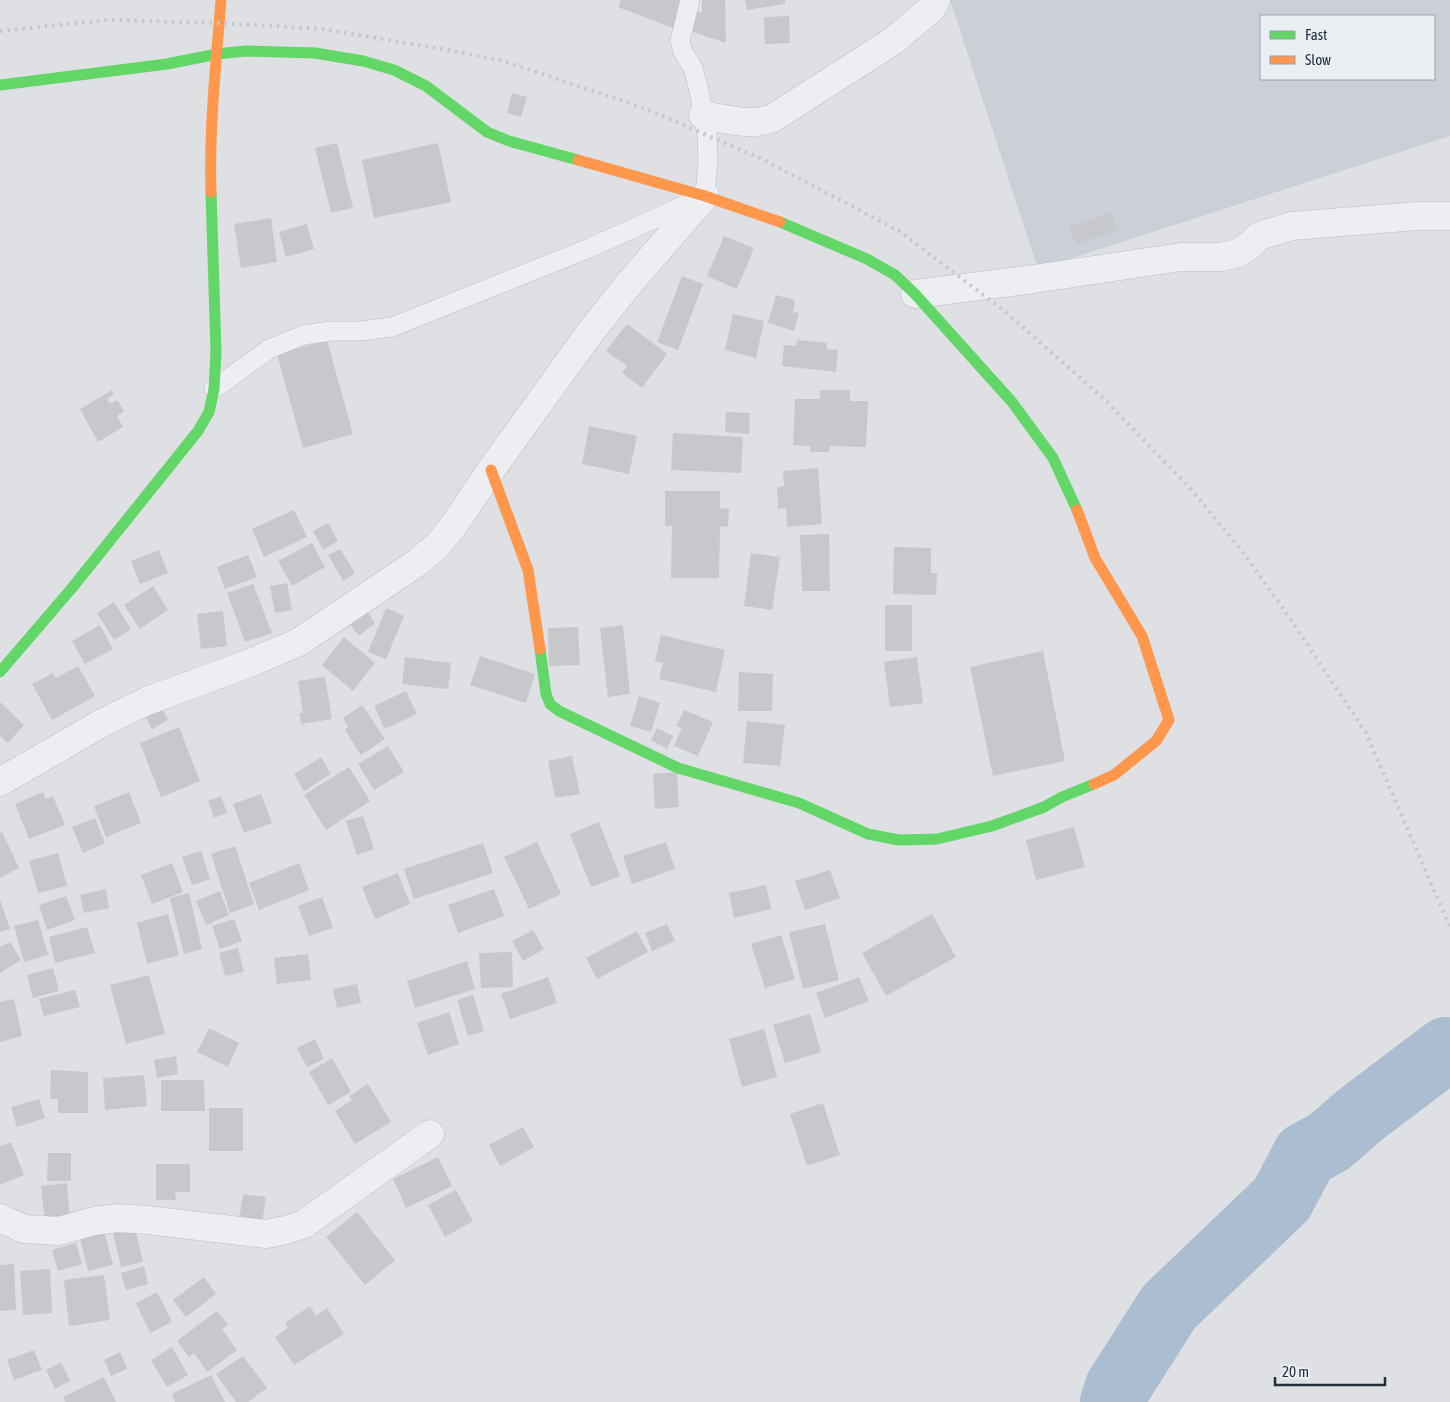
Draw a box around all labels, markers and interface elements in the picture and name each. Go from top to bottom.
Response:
legend [1260,15,1435,80]
text: Fast [1305,26,1327,43]
text: Slow [1305,51,1331,68]
scale bar [1275,1354,1385,1386]
text: 20 m [1282,1363,1309,1380]

